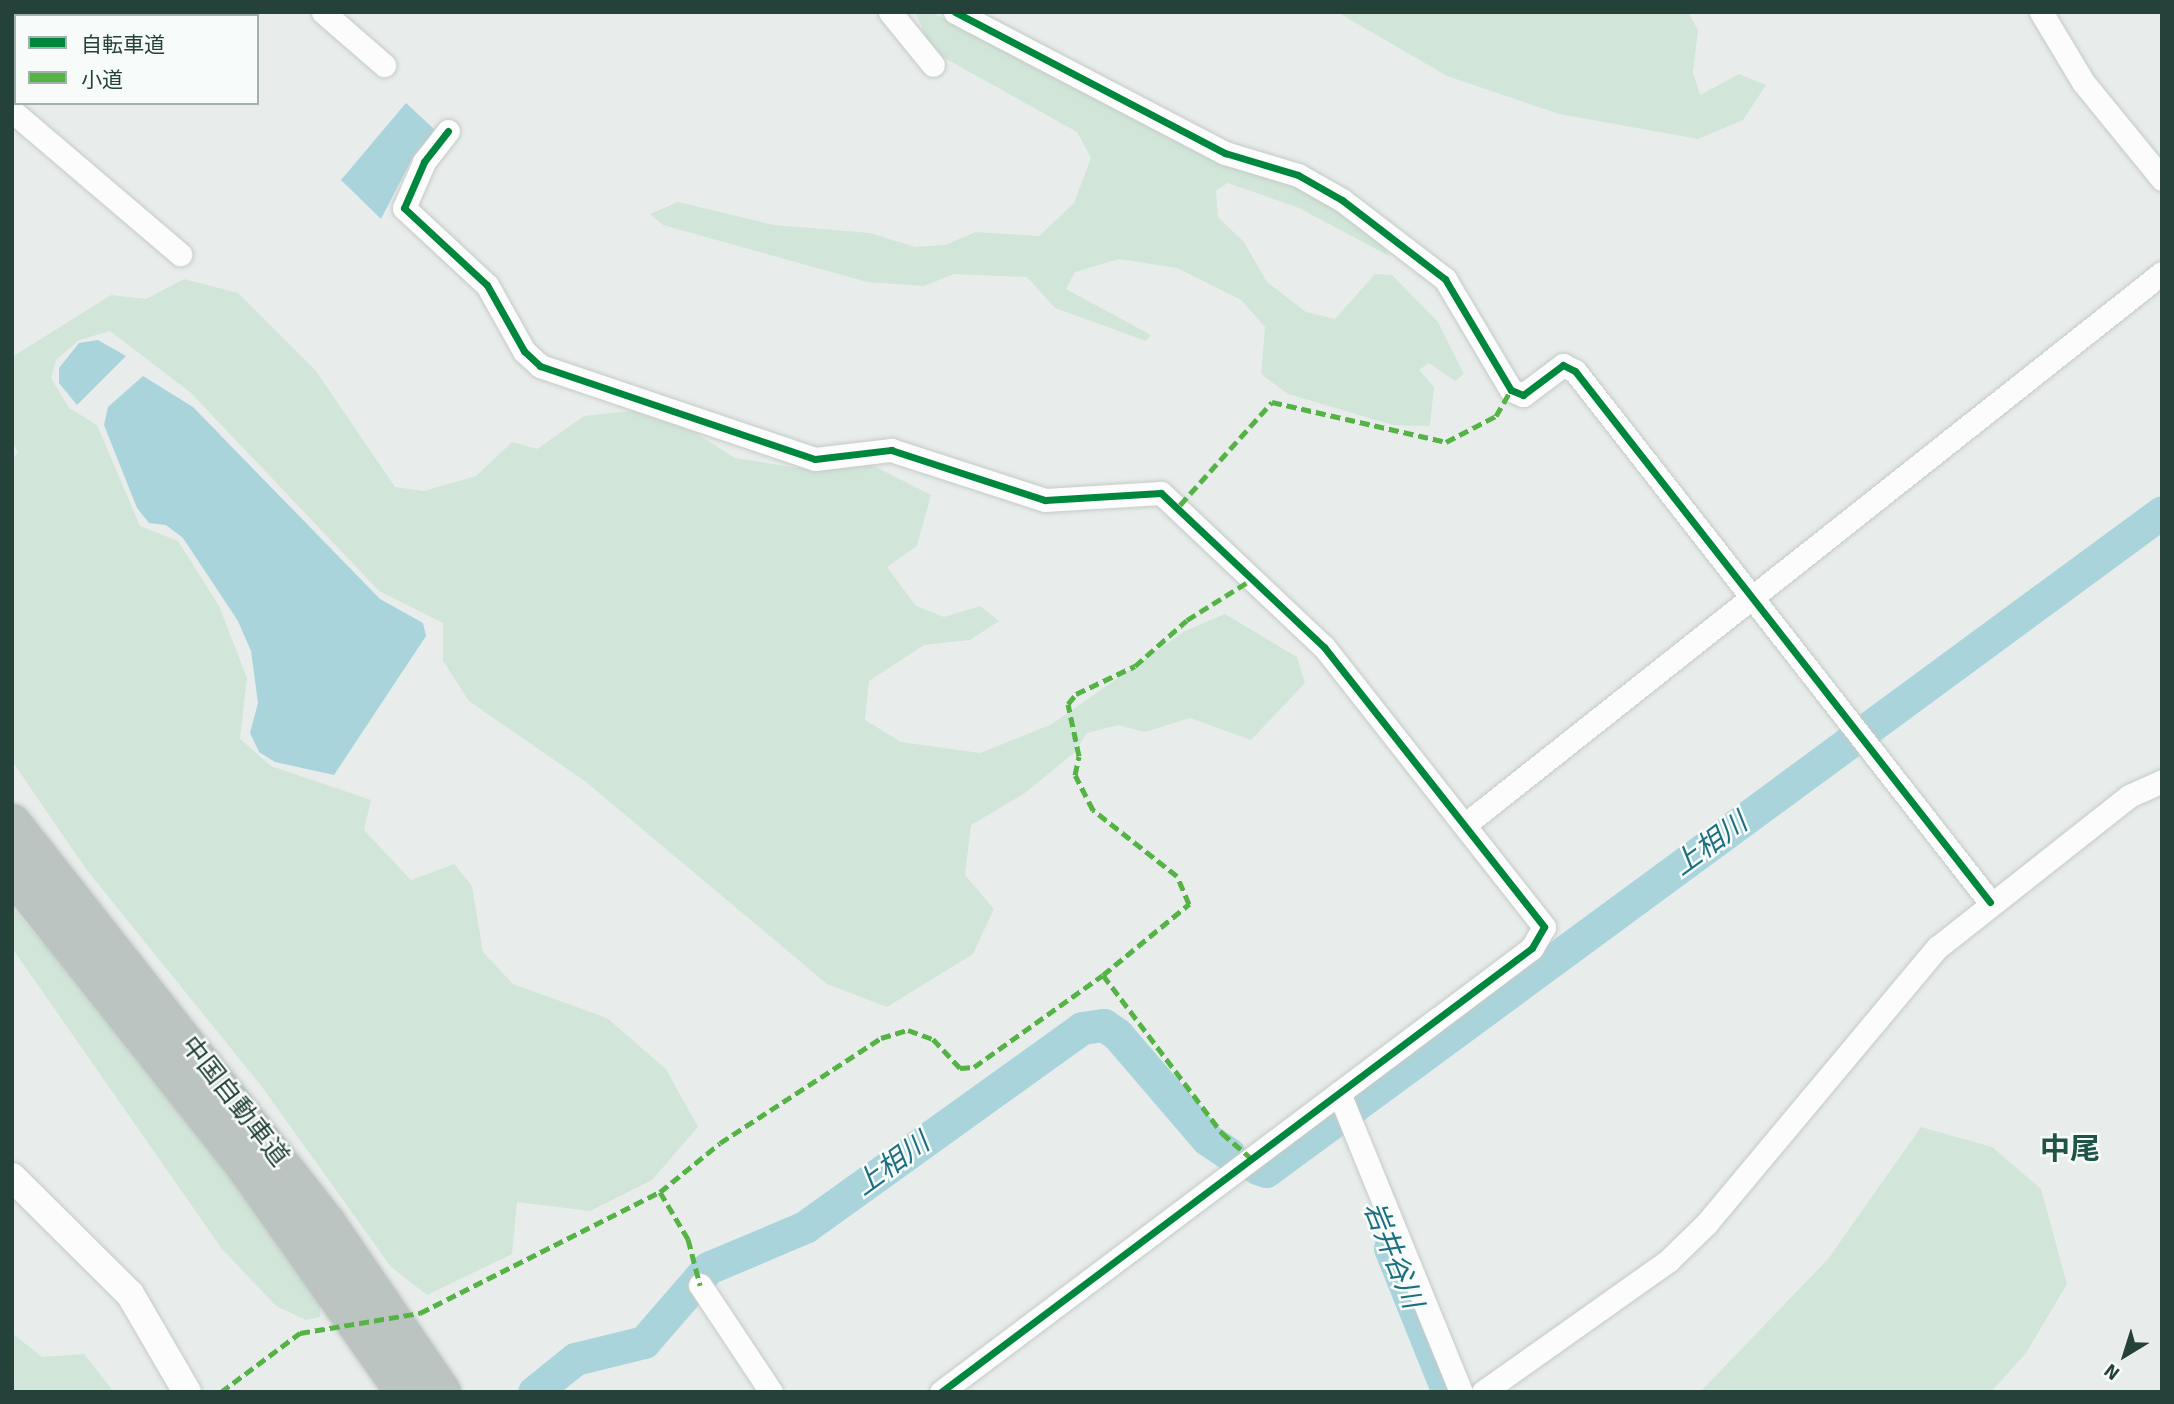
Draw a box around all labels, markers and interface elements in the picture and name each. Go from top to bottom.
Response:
legend [14,14,259,105]
text: 自転車道 [81,32,165,58]
text: 小道 [81,67,123,93]
water label: 上相川 [1666,806,1754,882]
street label: 中国自動車道 [174,1031,294,1173]
water label: 上相川 [848,1126,936,1202]
district label: 中尾 [2040,1132,2100,1168]
water label: 岩井谷川 [1356,1197,1430,1313]
north arrow [2090,1320,2160,1390]
text: N [2099,1358,2125,1385]

